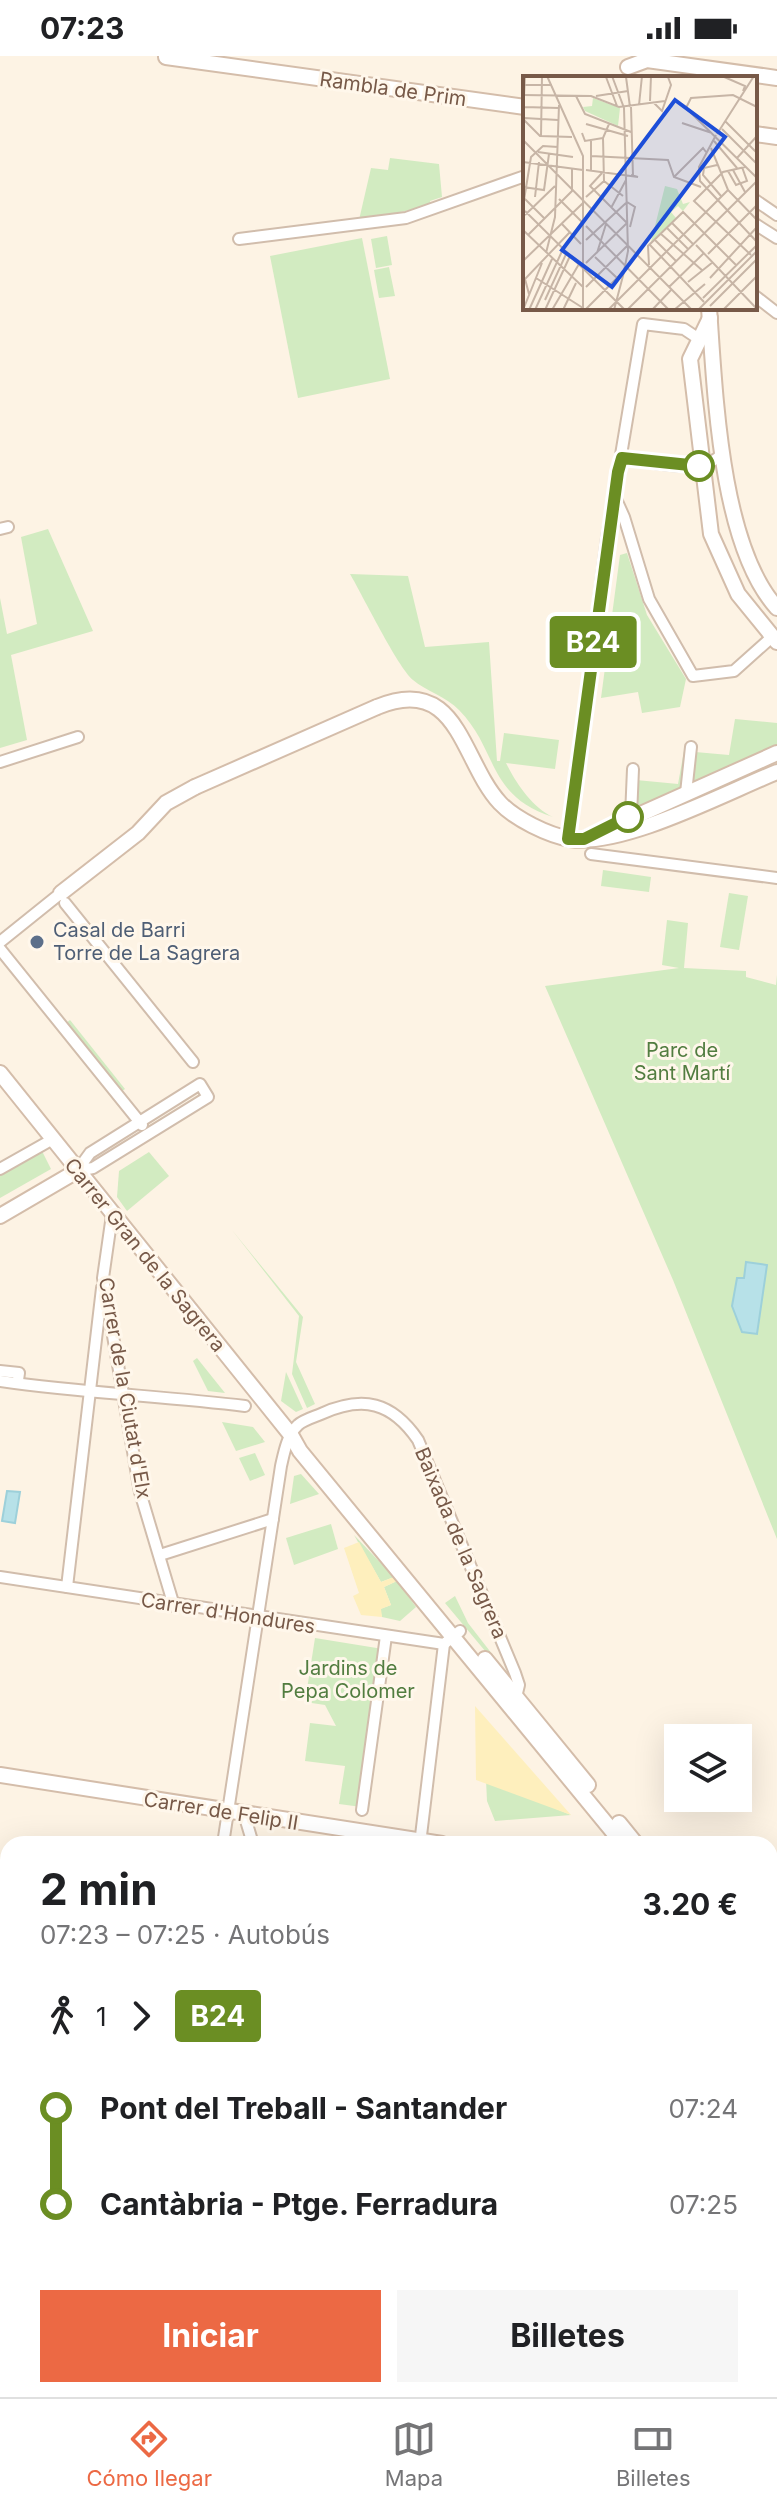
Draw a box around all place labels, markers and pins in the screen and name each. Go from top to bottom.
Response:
unlabelled marker [684,451,714,481]
unlabelled marker [613,802,643,832]
place label: Casal de Barri Torre de La Sagrera [53,918,240,965]
marker: Casal de Barri Torre de La Sagrera [28,933,46,951]

